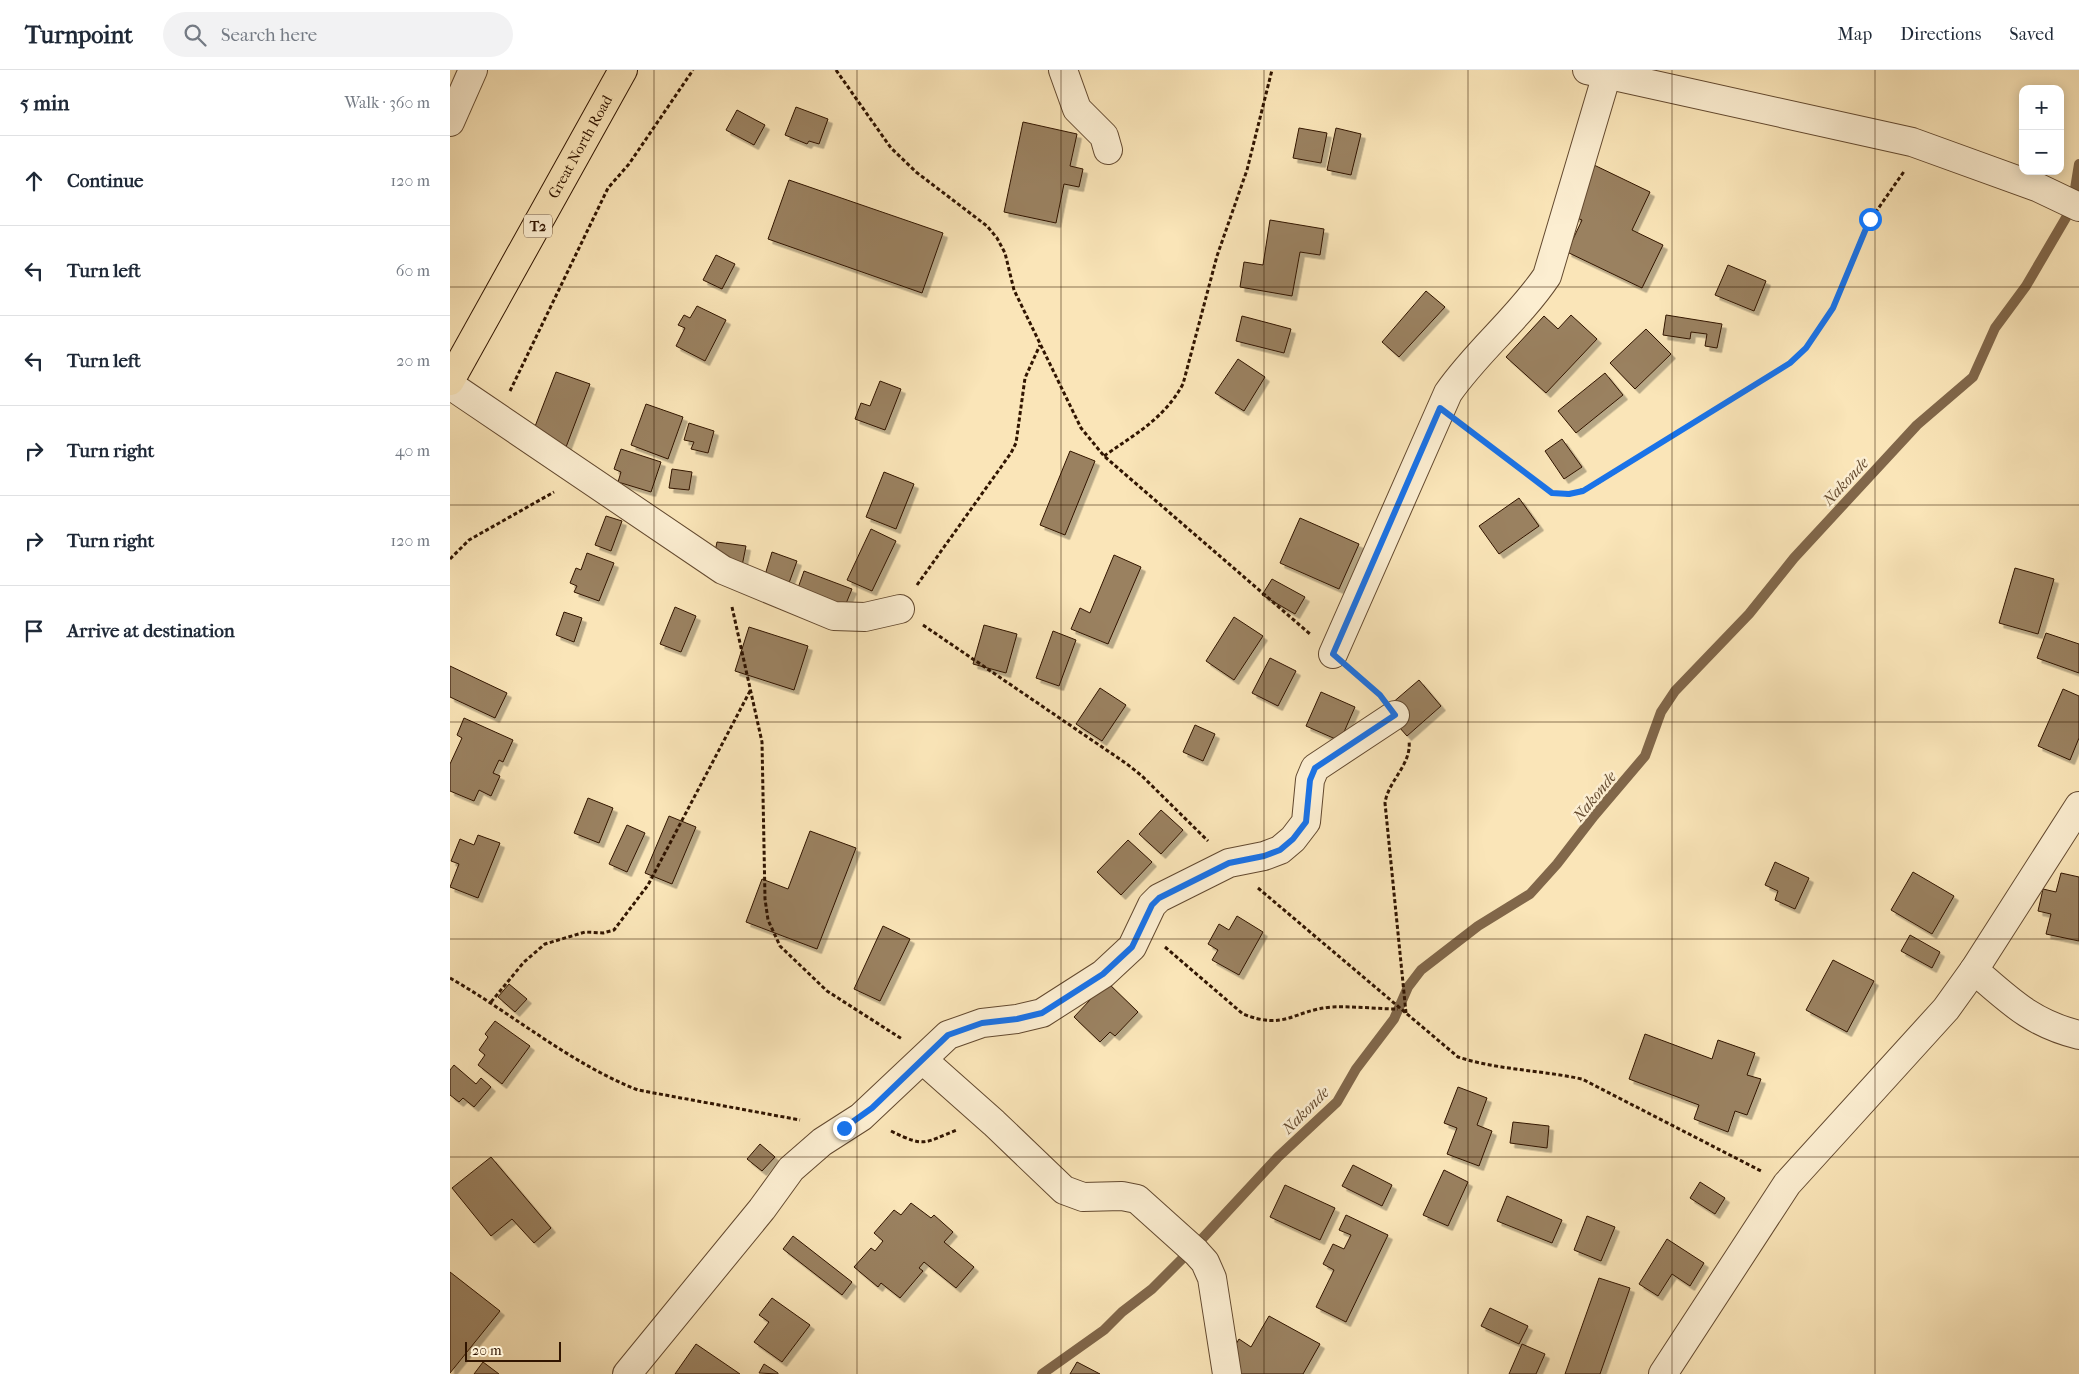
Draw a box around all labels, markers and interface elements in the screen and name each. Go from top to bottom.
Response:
search box [163,12,513,57]
text: Turnpoint [25,21,133,49]
icon: search [181,21,209,49]
text: Search here [221,24,317,46]
text: Map [1838,24,1872,45]
text: Directions [1900,24,1981,45]
text: Saved [2009,24,2054,45]
map controls [2019,85,2064,175]
button: + [2019,85,2064,130]
text: 5 min [20,91,69,115]
street label: Great North Road [544,91,617,202]
text: Walk · 360 m [344,93,430,112]
button: − [2019,130,2064,175]
icon: ahead [20,167,48,195]
text: Continue [67,170,143,192]
text: 120 m [391,171,430,190]
route start [1859,208,1882,231]
road number: T2 [524,214,552,238]
icon: left [20,257,48,285]
text: Turn left [67,260,141,282]
text: 60 m [396,261,430,280]
icon: left [20,347,48,375]
text: Turn left [67,350,141,372]
text: 20 m [396,351,430,370]
icon: right [20,437,48,465]
text: Turn right [67,440,154,462]
text: 40 m [395,441,430,460]
water label: Nakonde [1818,453,1873,510]
icon: right [20,527,48,555]
text: Turn right [67,530,154,552]
text: 120 m [391,531,430,550]
icon: arrive [20,617,48,645]
text: Arrive at destination [67,620,235,642]
water label: Nakonde [1568,767,1621,826]
water label: Nakonde [1277,1083,1333,1138]
route end [833,1117,856,1140]
scale bar [465,1339,561,1362]
text: 20 m [472,1342,502,1359]

